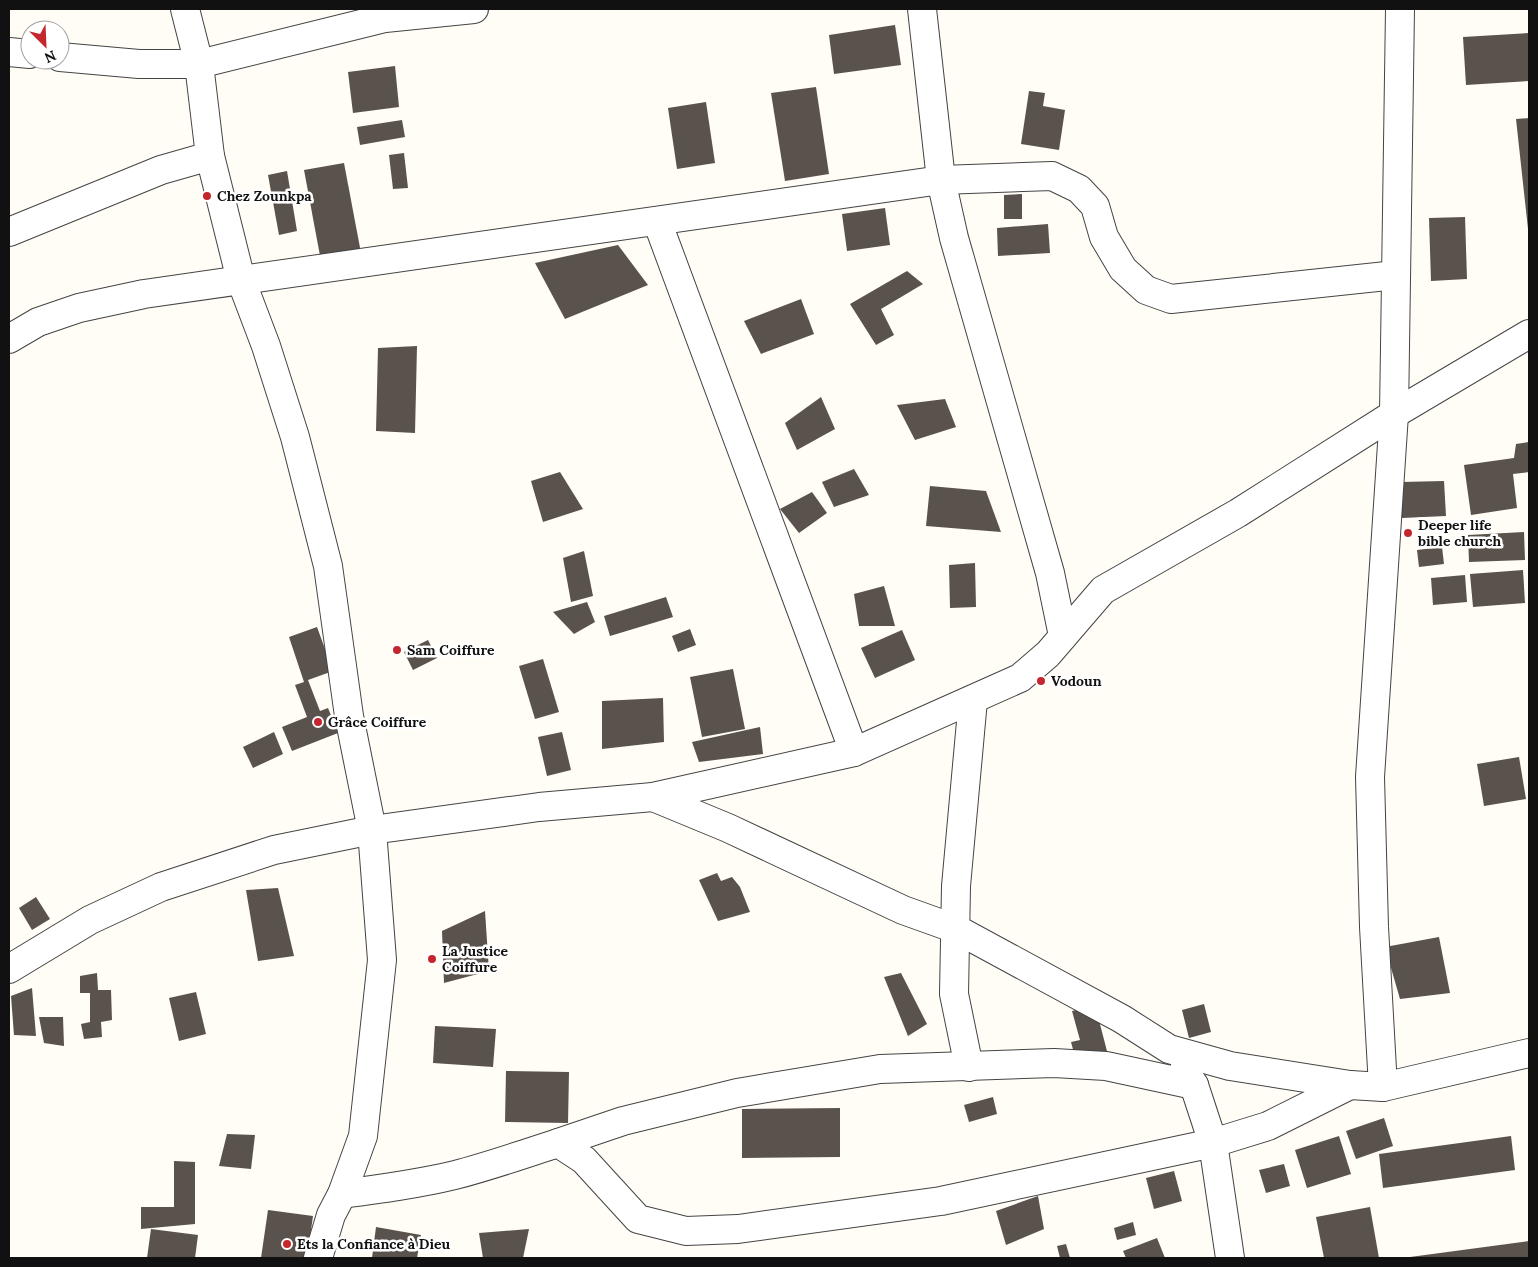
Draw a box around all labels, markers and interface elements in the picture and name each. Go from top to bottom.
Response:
north arrow [20,20,70,70]
text: N [42,46,59,67]
place label: Chez Zounkpa [217,187,312,205]
marker: Chez Zounkpa [201,190,213,202]
place label: Deeper life bible church [1417,516,1502,550]
marker: Deeper life bible church [1402,527,1414,539]
place label: Sam Coiffure [407,641,495,659]
marker: Sam Coiffure [391,644,403,656]
place label: Vodoun [1051,672,1102,690]
marker: Vodoun [1035,675,1047,687]
place label: Grâce Coiffure [328,713,427,731]
marker: Grâce Coiffure [312,716,324,728]
place label: La Justice Coiffure [442,942,509,976]
marker: La Justice Coiffure [426,953,438,965]
place label: Ets la Confiance à Dieu [297,1235,451,1253]
marker: Ets la Confiance à Dieu [281,1238,293,1250]

